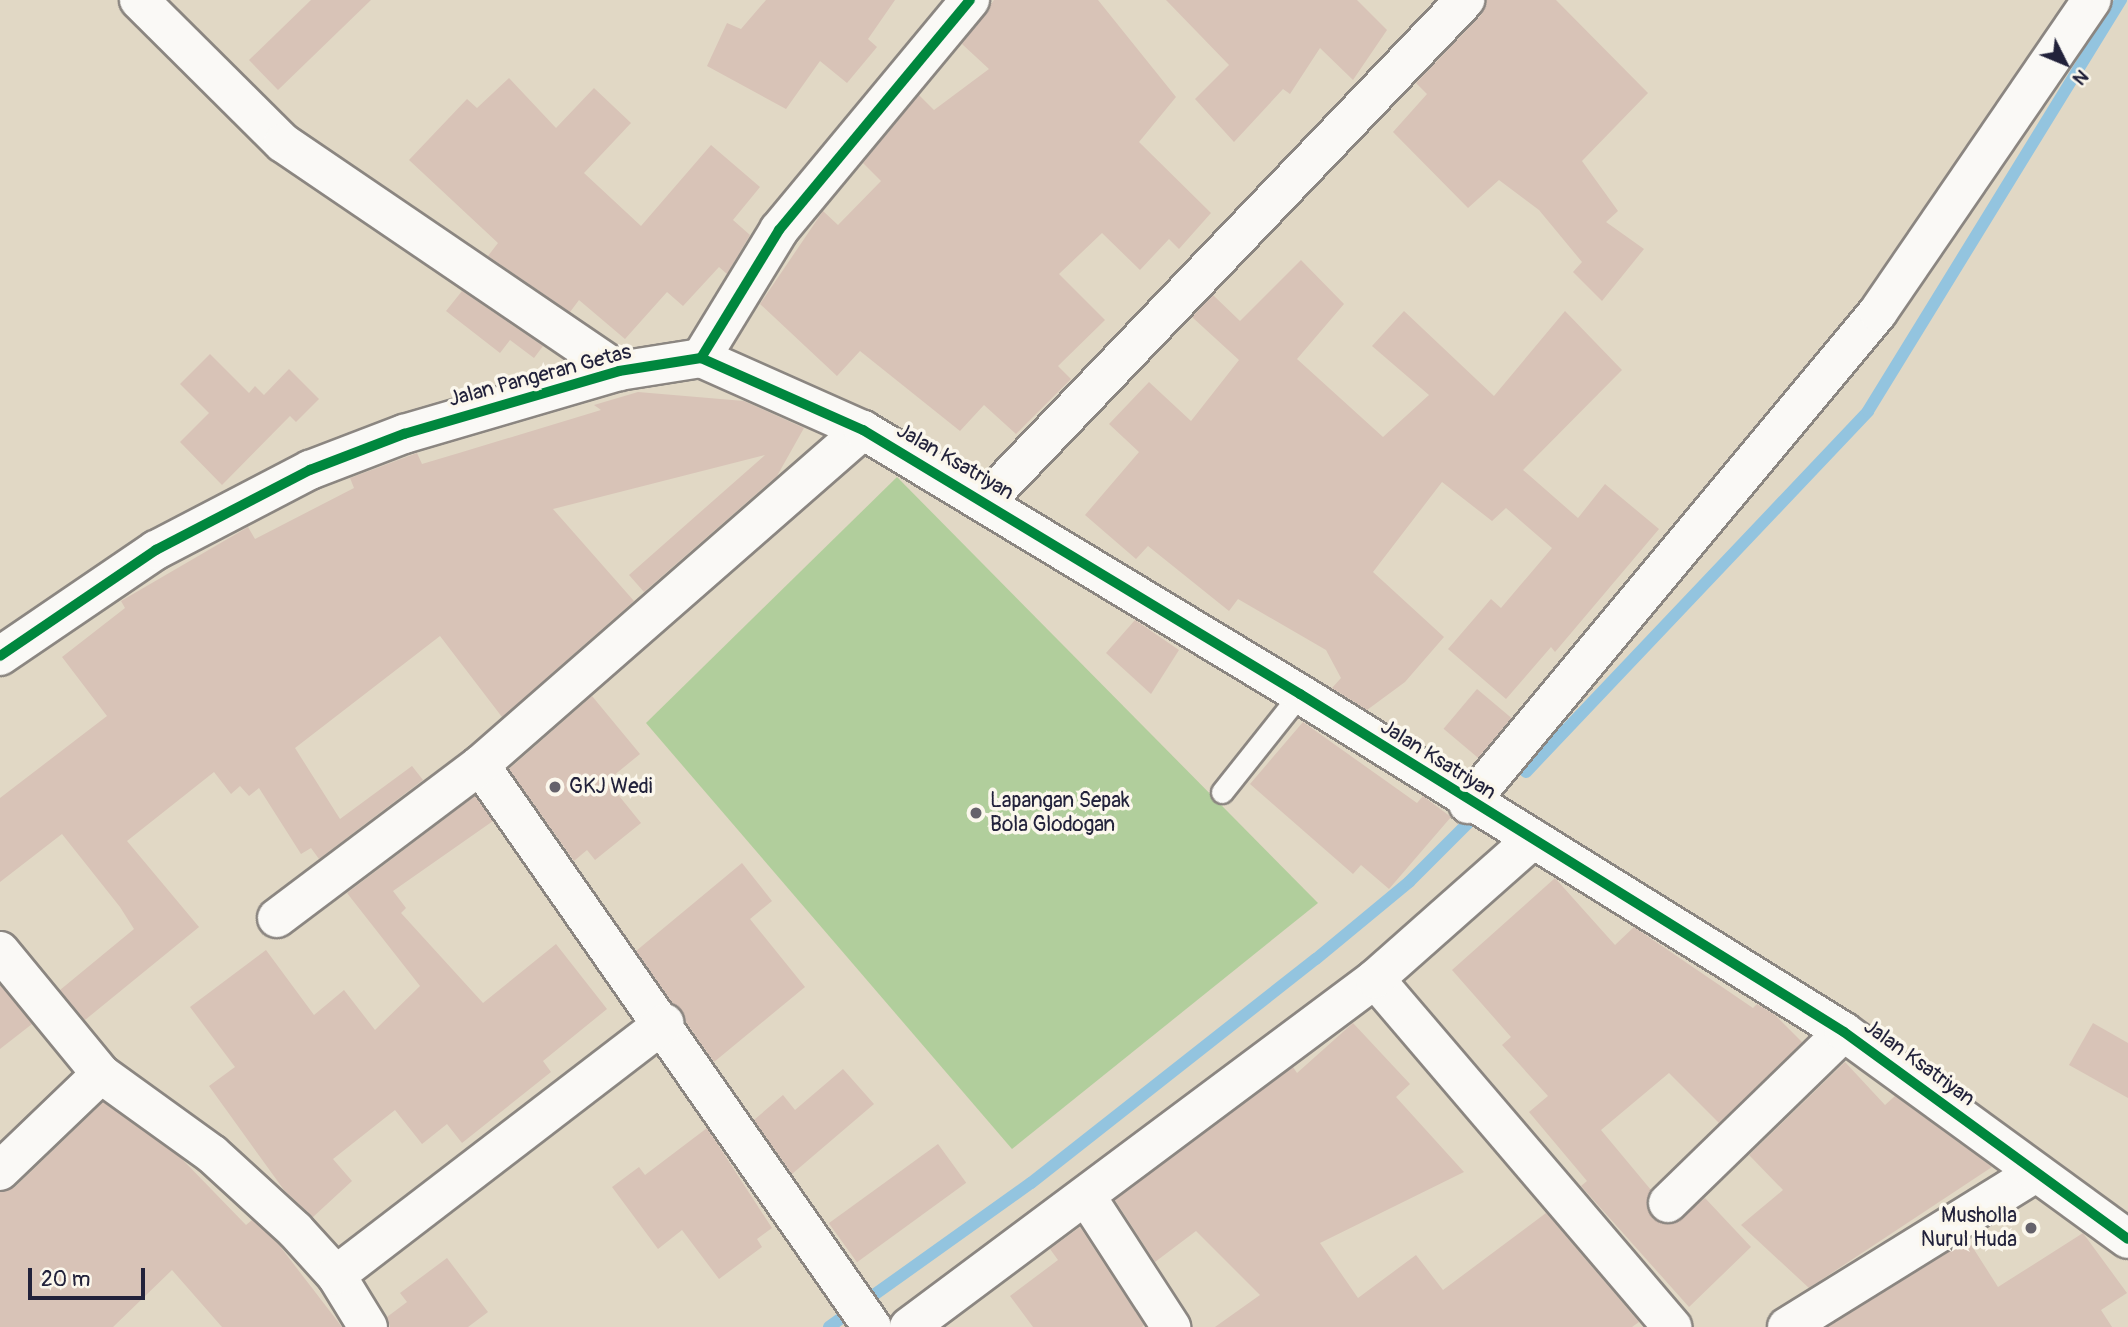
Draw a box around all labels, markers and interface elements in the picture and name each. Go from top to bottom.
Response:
north arrow [2030,28,2100,98]
text: N [2067,64,2094,90]
street label: Jalan Pangeran Getas [446,339,634,413]
street label: Jalan Ksatriyan [892,418,1018,506]
street label: Jalan Ksatriyan [1376,715,1500,805]
place label: GKJ Wedi [569,774,653,800]
marker: GKJ Wedi [547,779,563,795]
place label: Lapangan Sepak Bola Glodogan [990,788,1130,838]
marker: Lapangan Sepak Bola Glodogan [968,805,984,821]
street label: Jalan Ksatriyan [1858,1014,1980,1112]
place label: Musholla Nurul Huda [1921,1203,2017,1253]
marker: Musholla Nurul Huda [2023,1220,2039,1236]
scale bar [32,1254,149,1298]
text: 20 m [41,1266,90,1293]

